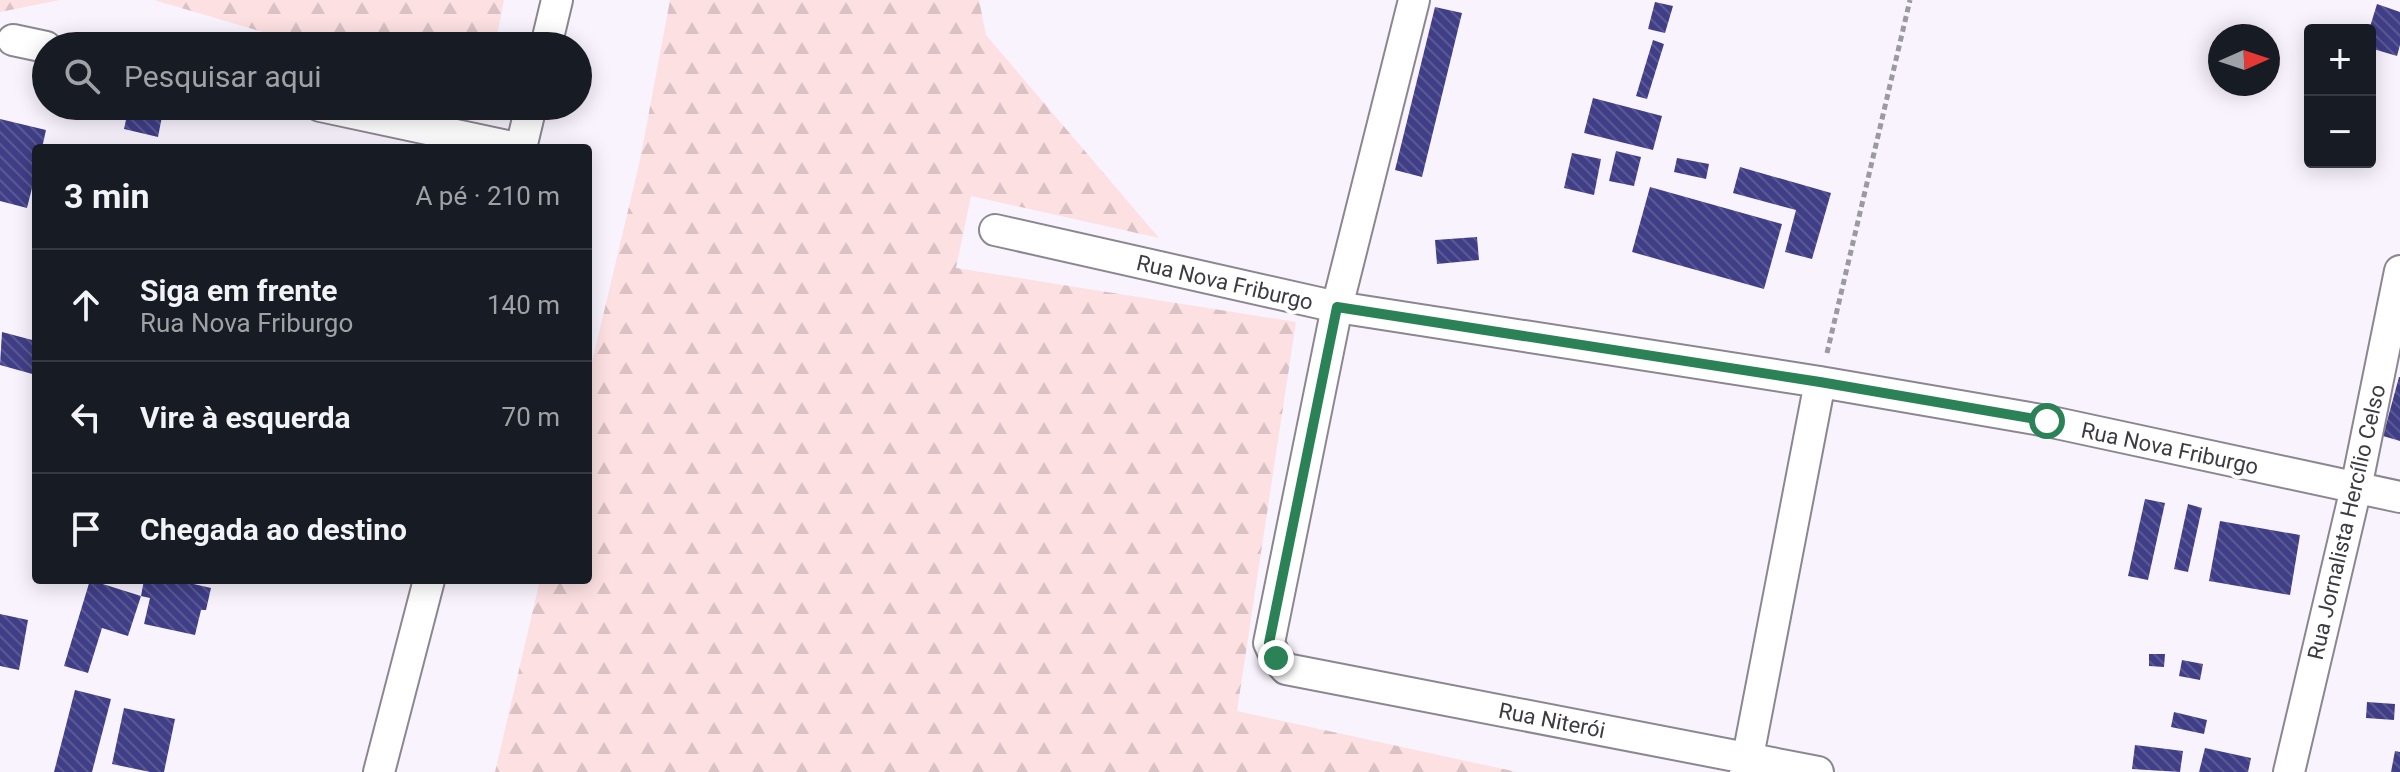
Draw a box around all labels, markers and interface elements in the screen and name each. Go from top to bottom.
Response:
north arrow [2208,24,2280,96]
map controls [2304,24,2376,168]
button: + [2304,24,2376,96]
search box [32,32,592,120]
icon: search [60,54,104,98]
text: Pesquisar aqui [124,59,322,94]
button: − [2304,96,2376,168]
text: 3 min [64,176,149,216]
text: A pé · 210 m [415,181,560,211]
street label: Rua Nova Friburgo [1134,250,1316,315]
text: Siga em frente [140,273,338,308]
icon: ahead [64,283,108,327]
text: 140 m [487,290,560,320]
text: Rua Nova Friburgo [140,308,353,338]
street label: Rua Jornalista Hercílio Celso [2303,382,2390,662]
icon: left [64,395,108,439]
text: Vire à esquerda [140,400,351,435]
text: 70 m [502,402,560,432]
route start [2029,403,2065,439]
street label: Rua Nova Friburgo [2079,418,2261,479]
icon: arrive [64,507,108,551]
text: Chegada ao destino [140,512,407,547]
route end [1258,640,1294,676]
street label: Rua Niterói [1496,698,1607,743]

